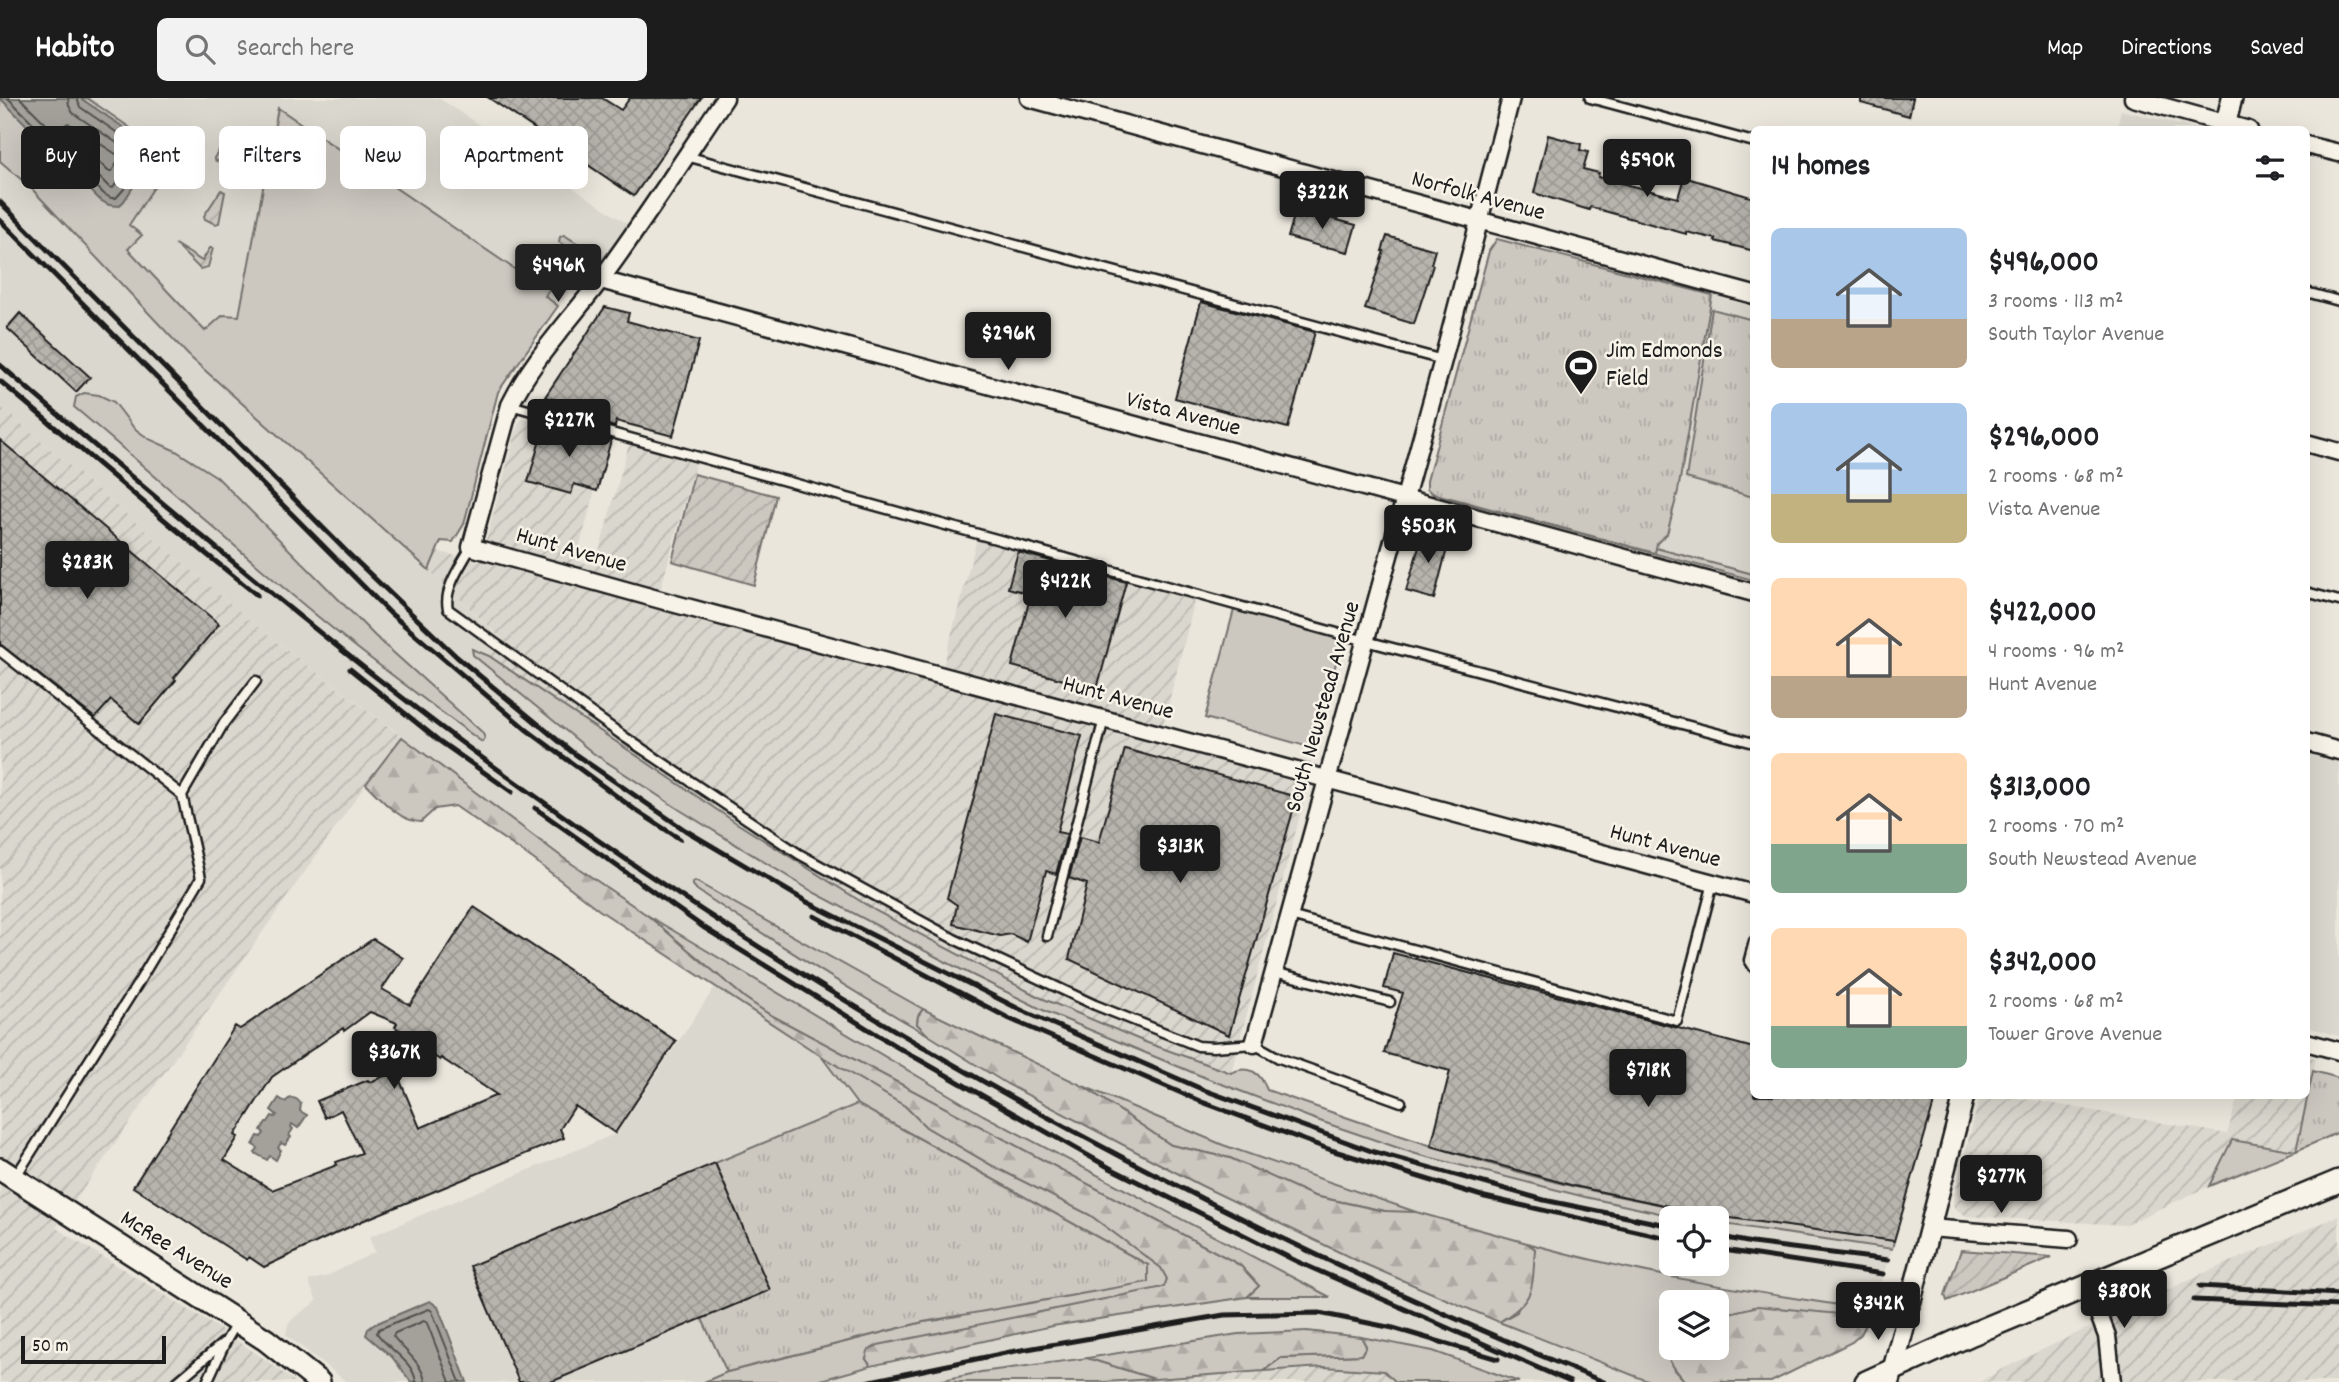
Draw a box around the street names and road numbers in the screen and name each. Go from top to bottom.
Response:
street label: Norfolk Avenue [1407,163,1549,231]
street label: Vista Avenue [1122,383,1244,447]
street label: Hunt Avenue [512,519,630,583]
street label: South Newstead Avenue [1278,598,1370,816]
street label: Hunt Avenue [1059,668,1177,730]
street label: Hunt Avenue [1606,816,1724,878]
street label: McRee Avenue [113,1203,239,1299]

